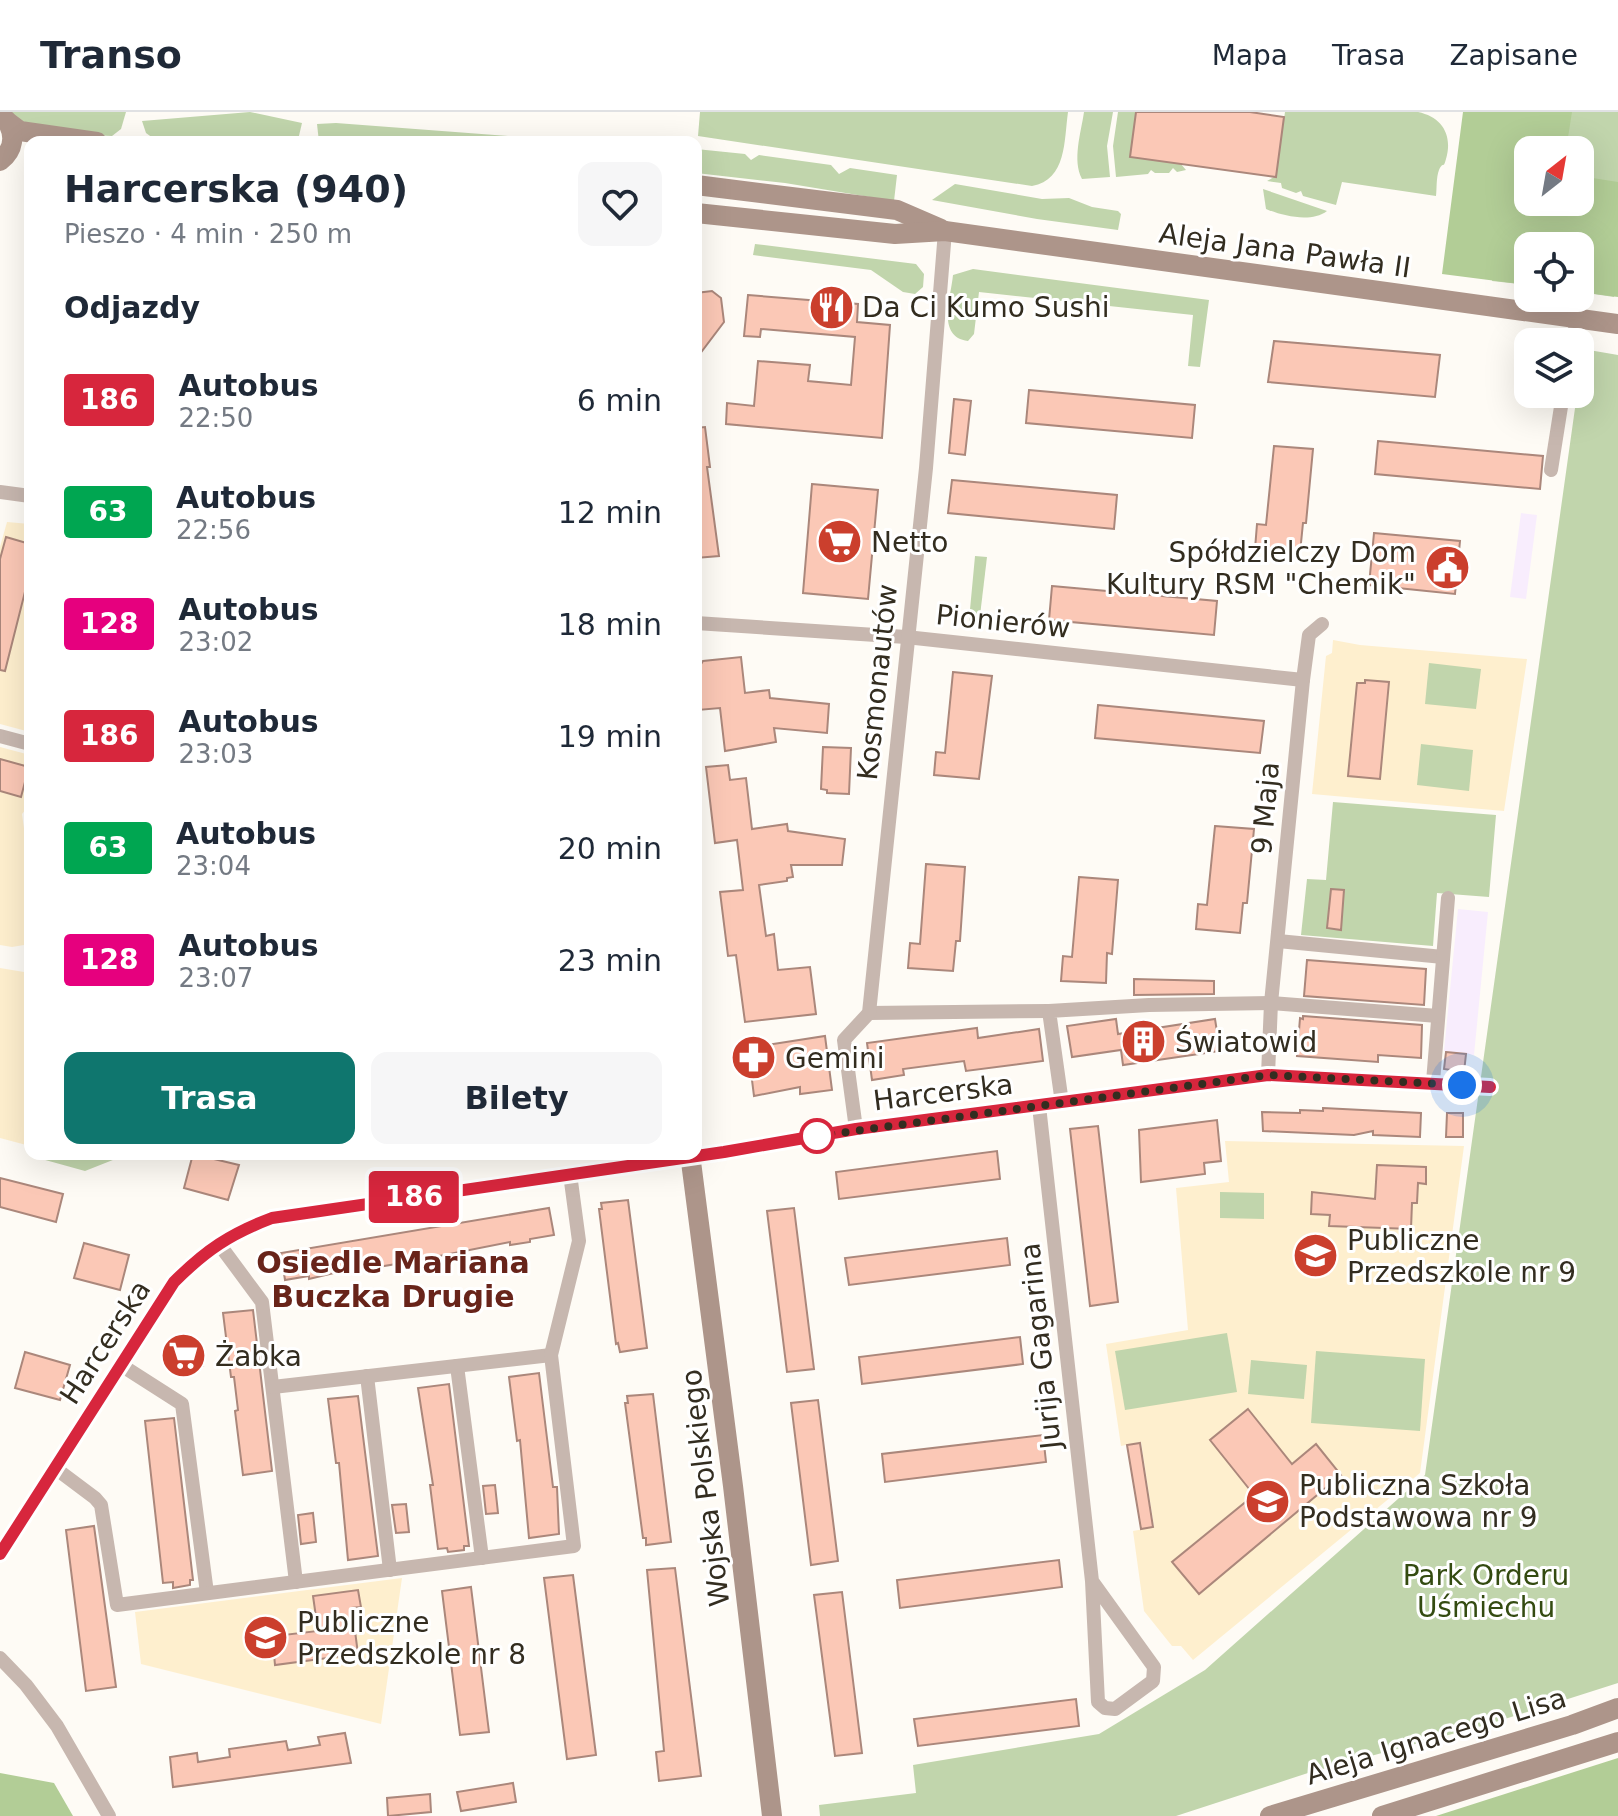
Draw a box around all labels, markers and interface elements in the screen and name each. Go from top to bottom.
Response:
text: Transo [40,33,182,77]
text: Mapa [1212,39,1288,72]
text: Trasa [1332,39,1405,72]
text: Zapisane [1449,39,1578,72]
north arrow [1514,136,1594,216]
map controls [1514,136,1594,408]
button: heart [578,162,662,246]
text: Harcerska (940) [64,167,408,211]
street label: Aleja Jana Pawła II [1157,217,1413,284]
text: Pieszo · 4 min · 250 m [64,219,352,249]
button: locate [1514,232,1594,312]
restaurant icon: Da Ci Kumo Sushi [807,283,855,331]
text: Odjazdy [64,290,200,325]
place label: Da Ci Kumo Sushi [862,291,1110,324]
button: layers [1514,328,1594,408]
text: Autobus [178,368,319,403]
text: 186 [80,383,138,416]
text: 6 min [577,383,662,418]
text: 22:50 [178,403,253,433]
text: Autobus [176,480,316,515]
text: 63 [89,495,127,528]
text: 12 min [558,495,662,530]
text: 22:56 [176,515,251,545]
supermarket icon: Netto [816,518,864,566]
place label: Netto [871,526,948,559]
place label: Spółdzielczy Dom Kultury RSM "Chemik" [1106,536,1416,601]
public building icon: Spółdzielczy Dom Kultury RSM "Chemik" [1423,544,1471,592]
street label: Kosmonautów [851,582,904,782]
text: Autobus [178,592,319,627]
street label: Pionierów [934,598,1072,645]
text: 128 [80,607,138,640]
text: 18 min [558,607,662,642]
text: 23:02 [178,627,253,657]
text: Autobus [178,704,319,739]
text: 186 [80,719,138,752]
text: 19 min [558,719,662,754]
text: 23:03 [178,739,253,769]
street label: 9 Maja [1245,760,1286,856]
text: Autobus [176,816,316,851]
text: 63 [89,831,127,864]
text: 20 min [558,831,662,866]
text: 23:04 [176,851,251,881]
text: Autobus [178,928,319,963]
text: 128 [80,943,138,976]
text: 23 min [558,943,662,978]
text: 23:07 [178,963,253,993]
building icon: Światowid [1120,1018,1168,1066]
place label: Światowid [1175,1025,1317,1059]
pharmacy icon: Gemini [730,1034,778,1082]
place label: Gemini [785,1042,885,1075]
button: Trasa [64,1052,355,1144]
button: Bilety [371,1052,662,1144]
your location [1442,1065,1482,1105]
street label: Harcerska [871,1068,1015,1117]
unlabelled marker [800,1119,834,1153]
line badge: 186 [368,1171,460,1223]
text: 186 [385,1180,443,1213]
place label: Publiczne Przedszkole nr 9 [1347,1224,1576,1289]
school or university icon: Publiczne Przedszkole nr 9 [1292,1232,1340,1280]
street label: Jurija Gagarina [1013,1241,1068,1453]
district label: Osiedle Mariana Buczka Drugie [256,1245,530,1314]
street label: Harcerska [53,1274,158,1410]
supermarket icon: Żabka [160,1332,208,1380]
place label: Żabka [215,1340,302,1373]
street label: Wojska Polskiego [675,1367,736,1608]
place label: Publiczna Szkoła Podstawowa nr 9 [1299,1469,1537,1534]
school or university icon: Publiczna Szkoła Podstawowa nr 9 [1244,1477,1292,1525]
park label: Park Orderu Uśmiechu [1403,1559,1569,1624]
place label: Publiczne Przedszkole nr 8 [297,1606,526,1671]
school or university icon: Publiczne Przedszkole nr 8 [242,1614,290,1662]
street label: Aleja Ignacego Lisa [1302,1681,1570,1792]

